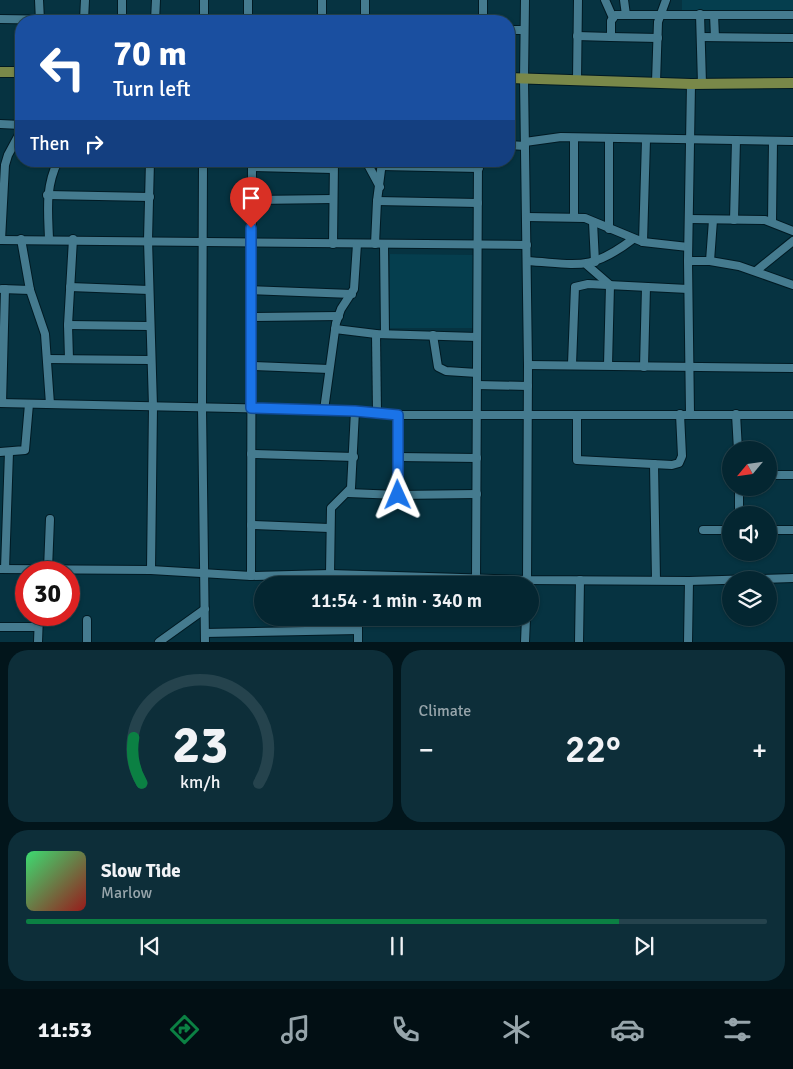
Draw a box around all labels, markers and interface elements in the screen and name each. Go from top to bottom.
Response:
text: 70 m [113,32,187,75]
icon: left [30,35,95,100]
text: Turn left [113,75,191,102]
icon: right [80,130,108,158]
text: Then [30,132,70,156]
pin [230,177,272,228]
icon: arrive [237,184,265,212]
north arrow [722,441,778,496]
map controls [722,441,777,626]
position arrow [371,468,423,520]
button: sound [722,506,777,561]
speed limit sign: 30 [15,561,80,626]
button: layers [722,571,777,626]
text: 11:54 · 1 min · 340 m [311,589,482,613]
text: Climate [419,701,471,721]
text: 23 [172,713,228,777]
text: 22° [565,726,621,773]
text: − [419,733,434,767]
text: + [752,733,767,767]
text: km/h [180,771,220,793]
text: Slow Tide [101,859,181,883]
text: Marlow [101,883,152,903]
icon: previous [136,932,164,960]
icon: pause [383,932,411,960]
icon: next [630,932,658,960]
icon: directions [167,1012,202,1047]
icon: music [278,1012,313,1047]
icon: phone [388,1012,423,1047]
icon: climate [499,1012,534,1047]
icon: car [610,1012,645,1047]
icon: filters [720,1012,755,1047]
text: 11:53 [38,1016,92,1043]

